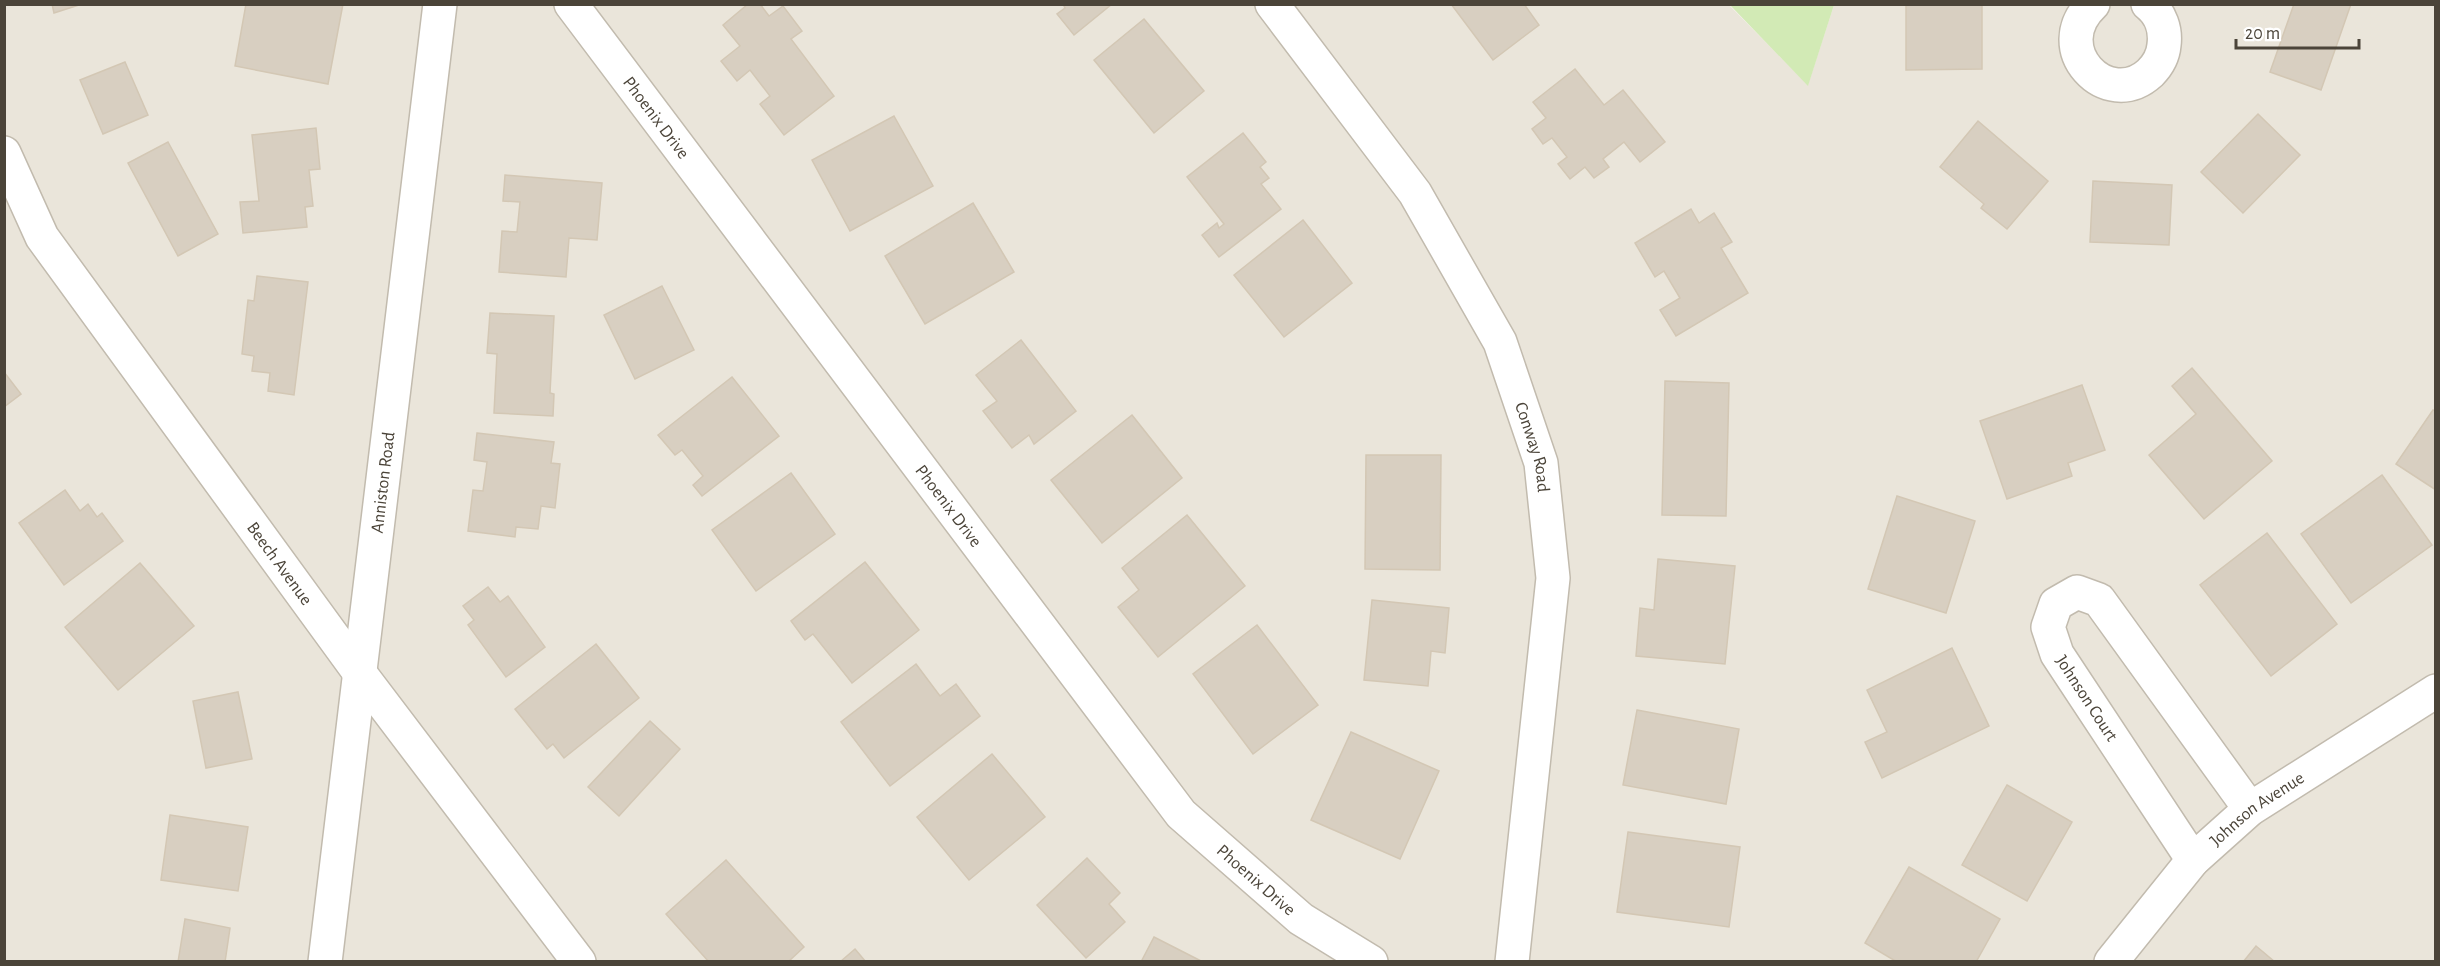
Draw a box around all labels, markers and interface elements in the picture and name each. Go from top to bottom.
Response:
scale bar [2236,12,2359,50]
text: 20 m [2245,25,2280,43]
street label: Phoenix Drive [619,74,692,163]
street label: Conway Road [1511,400,1552,493]
street label: Anniston Road [369,431,399,534]
street label: Phoenix Drive [911,462,985,551]
street label: Beech Avenue [243,519,315,609]
street label: Johnson Court [2052,652,2121,745]
street label: Johnson Avenue [2207,769,2308,850]
street label: Phoenix Drive [1213,842,1298,920]

